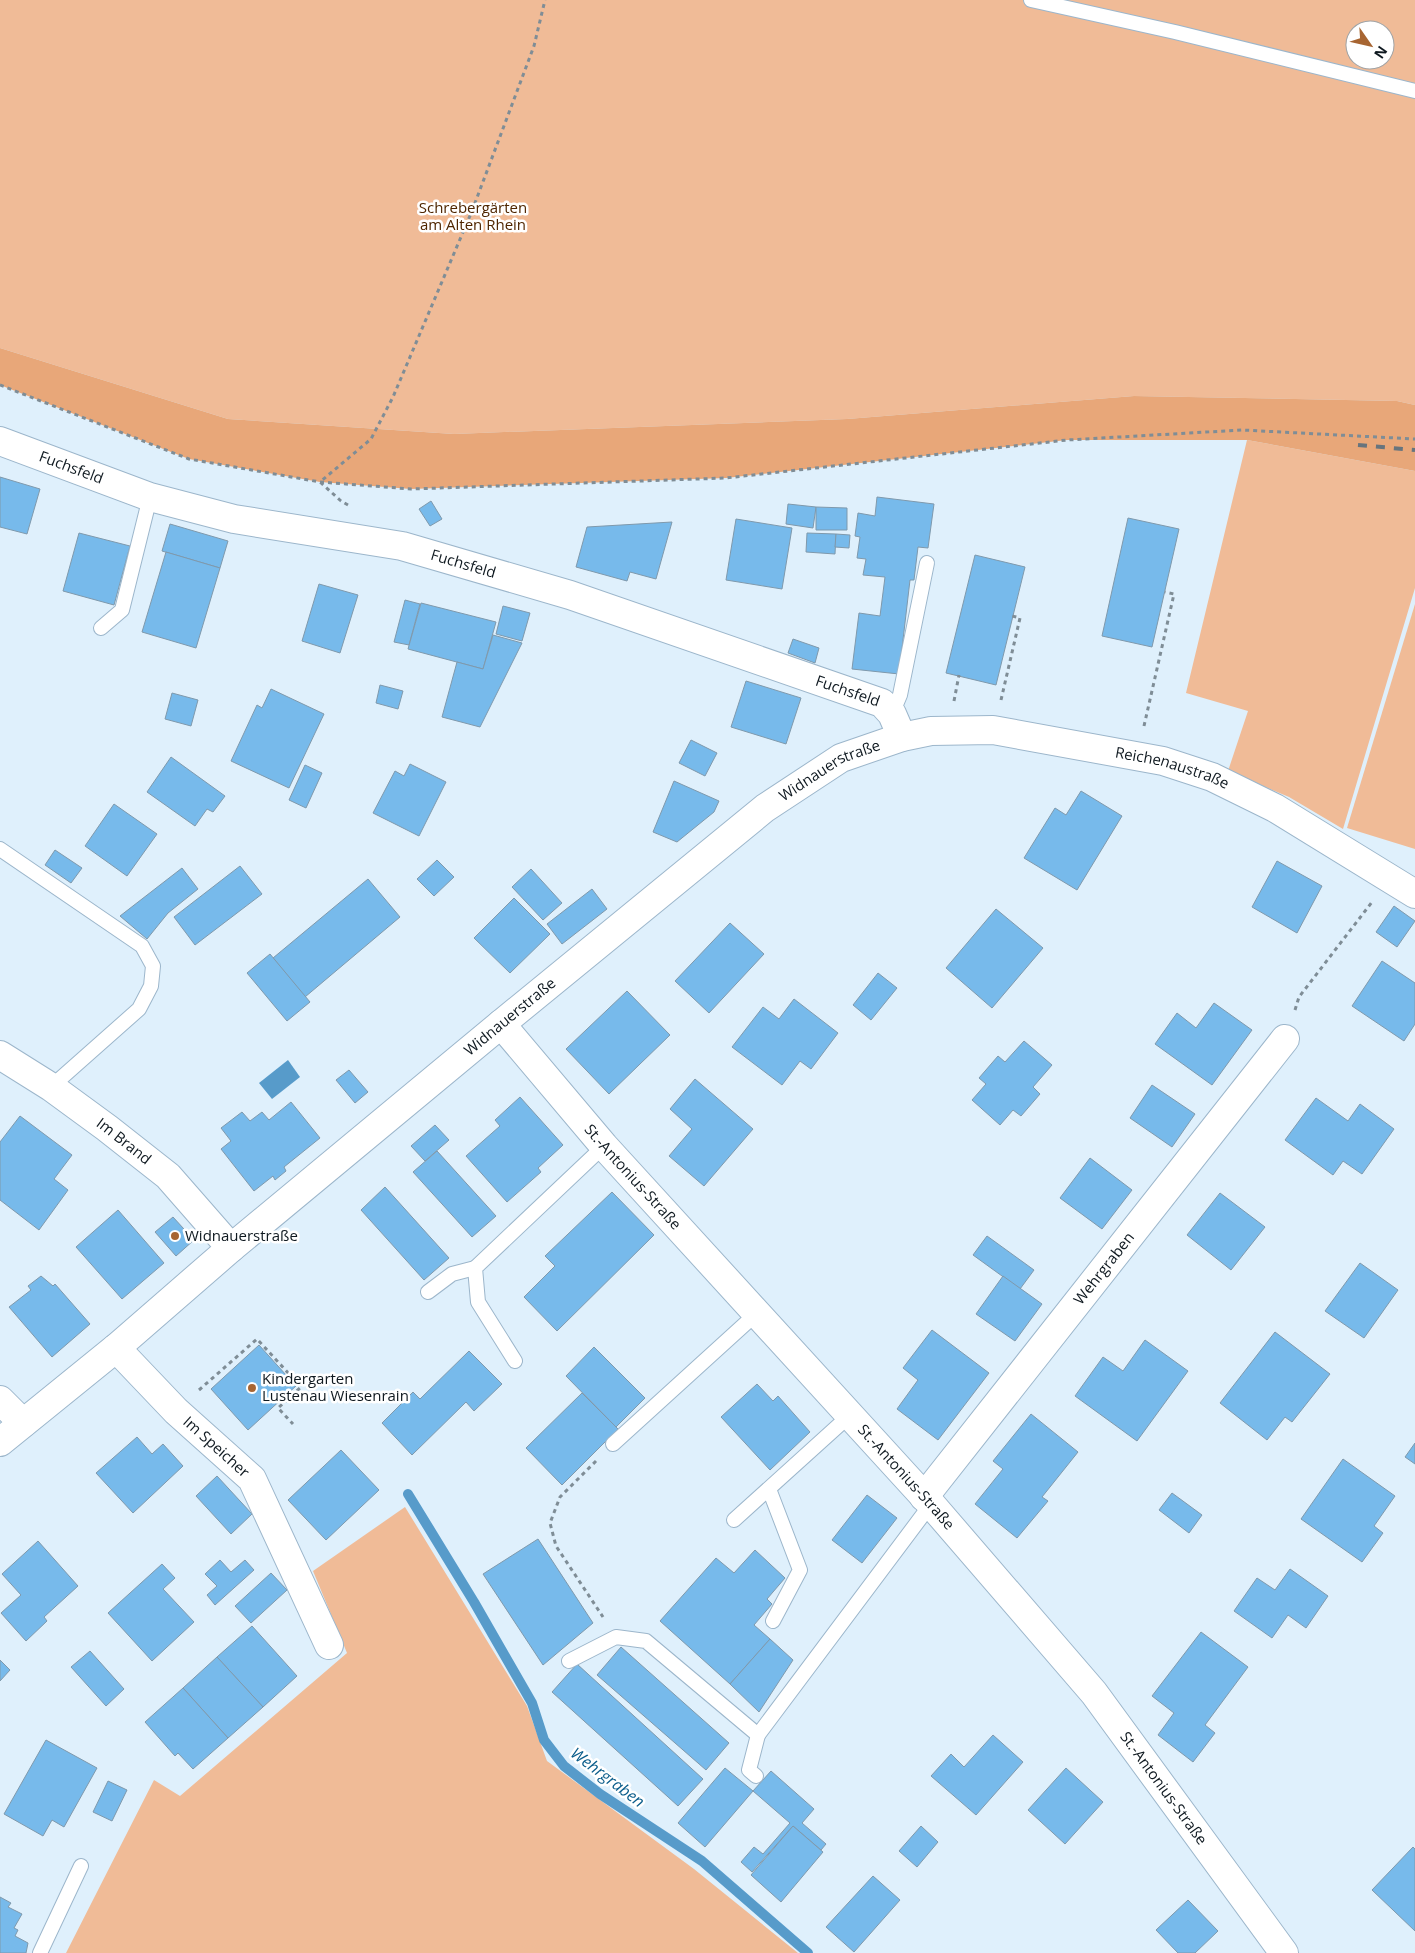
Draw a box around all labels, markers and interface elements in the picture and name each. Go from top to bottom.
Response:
north arrow [1345,20,1395,70]
text: N [1370,43,1392,63]
park label: Schrebergärten am Alten Rhein [419,197,527,234]
street label: Fuchsfeld [37,446,106,488]
street label: Fuchsfeld [429,544,499,582]
street label: Fuchsfeld [813,670,883,711]
street label: Widnauerstraße [775,734,883,805]
street label: Reichenaustraße [1114,741,1233,793]
street label: Widnauerstraße [459,972,559,1060]
street label: Im Brand [93,1113,156,1168]
street label: St.-Antonius-Straße [581,1119,686,1233]
place label: Widnauerstraße [185,1225,298,1245]
street label: Wehrgraben [1069,1227,1138,1308]
marker: Widnauerstraße [169,1230,181,1242]
place label: Kindergarten Lustenau Wiesenrain [262,1368,409,1405]
marker: Kindergarten Lustenau Wiesenrain [246,1382,258,1394]
street label: Im Speicher [179,1411,254,1481]
street label: St.-Antonius-Straße [854,1420,960,1534]
street label: St.-Antonius-Straße [1116,1727,1212,1848]
water label: Wehrgraben [567,1742,649,1812]

